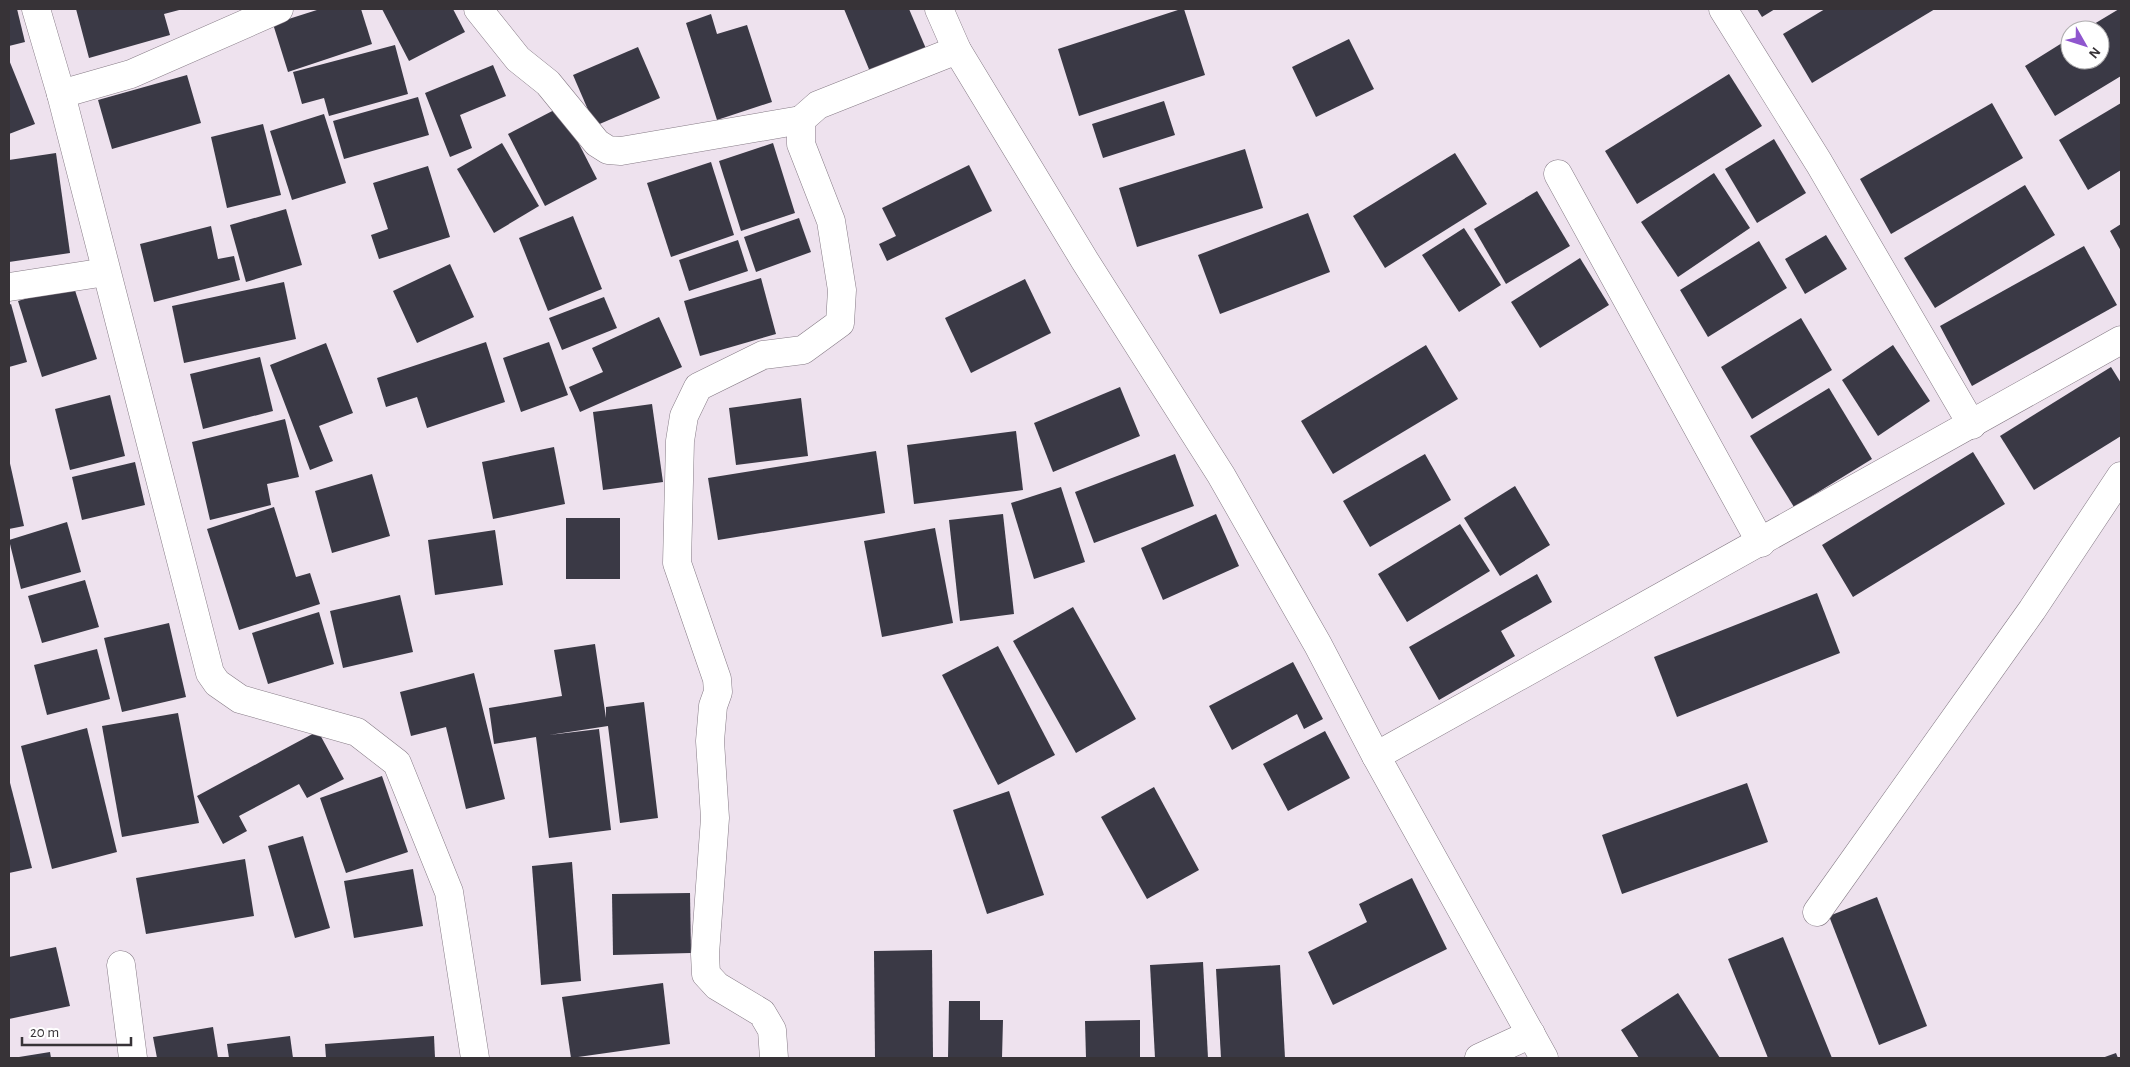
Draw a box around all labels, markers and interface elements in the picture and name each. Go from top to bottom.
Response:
north arrow [2060,20,2110,70]
text: N [2086,44,2103,61]
scale bar [22,1014,131,1046]
text: 20 m [30,1025,59,1040]

